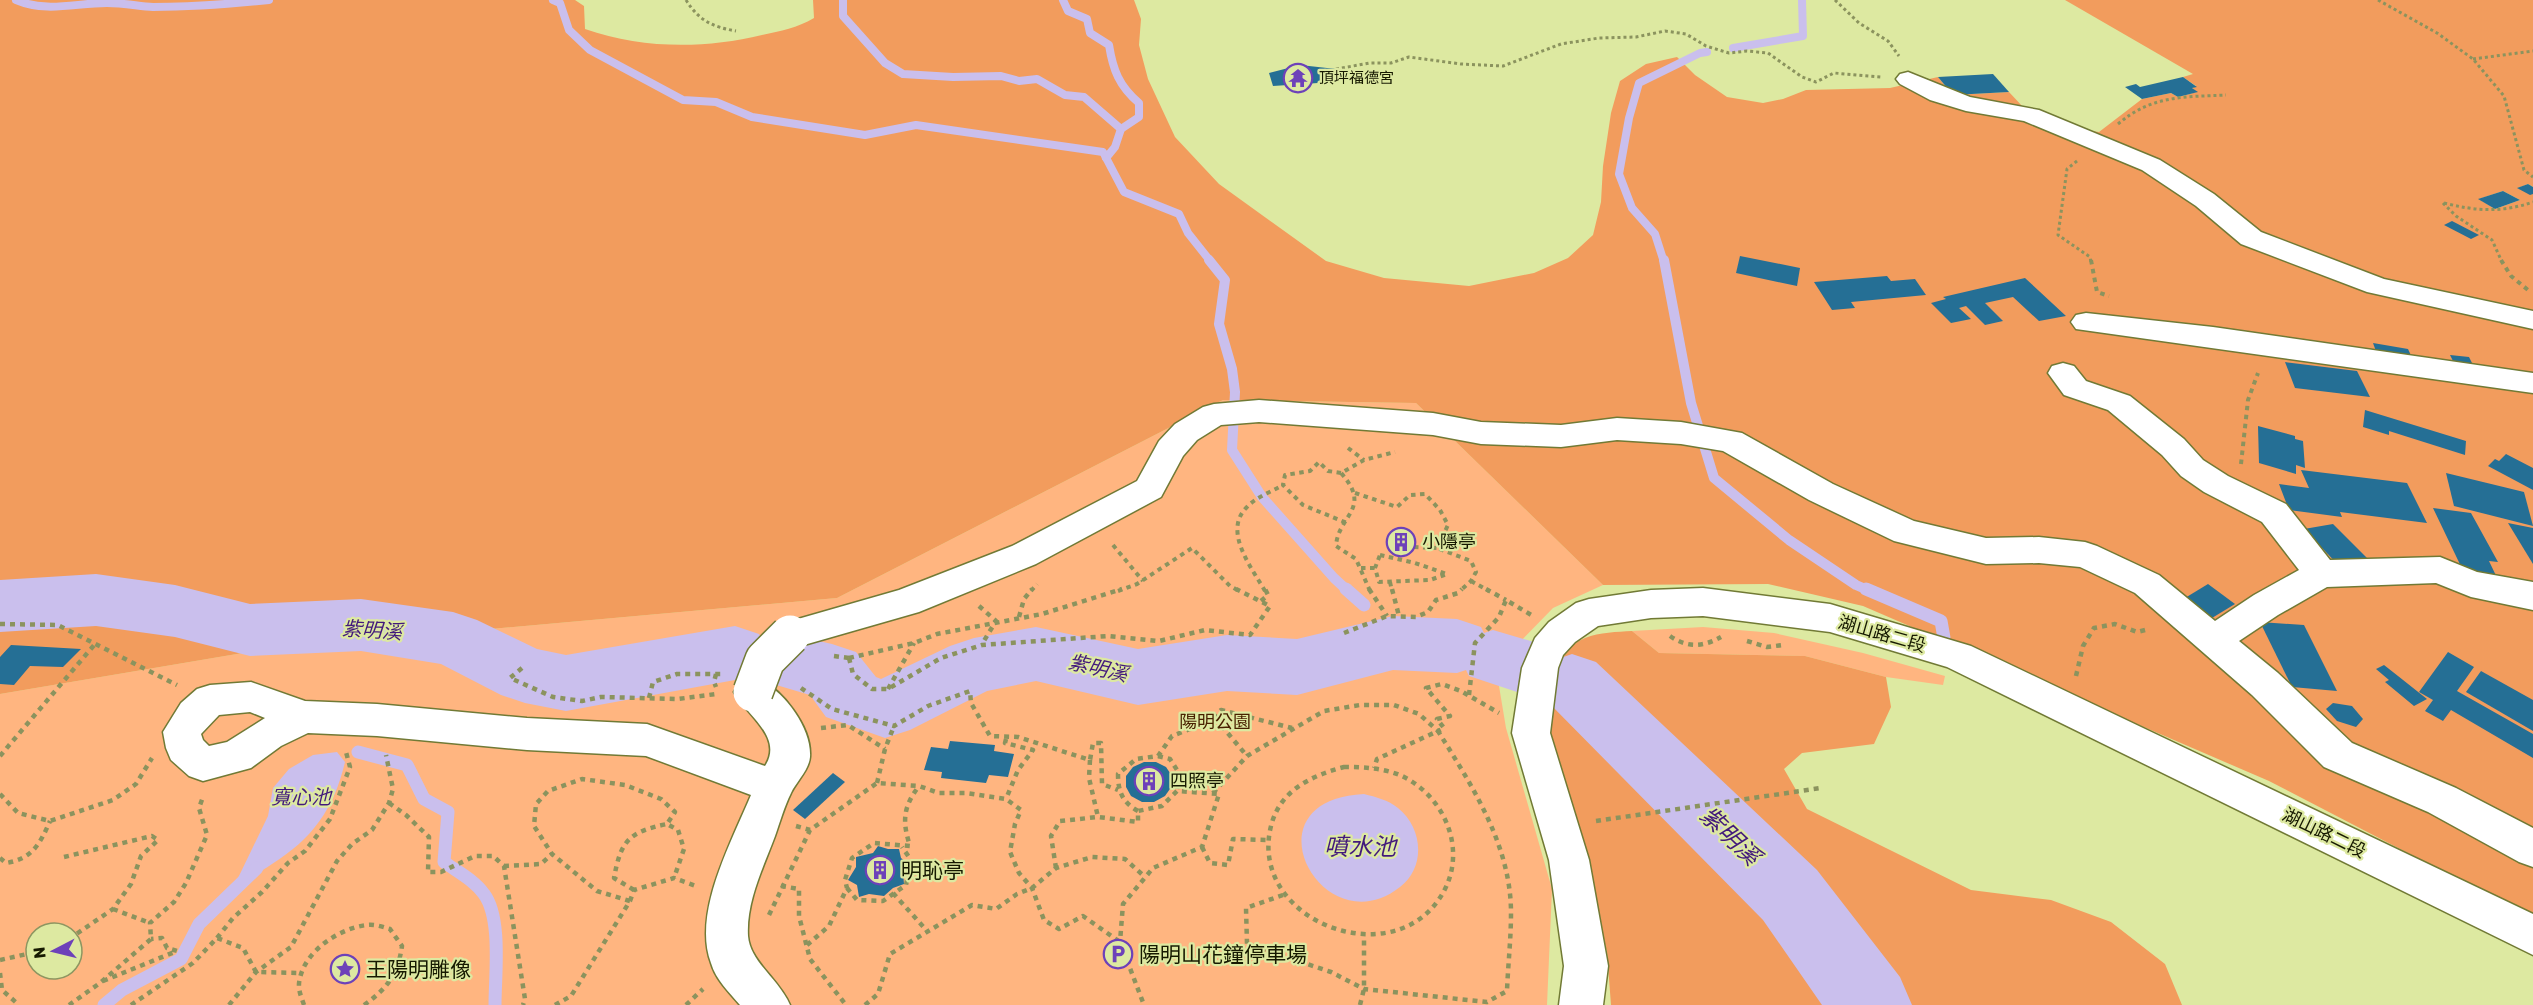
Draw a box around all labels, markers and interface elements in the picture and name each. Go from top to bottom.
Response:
temple icon: 頂坪福德宮 [1282,62,1314,94]
place label: 頂坪福德宮 [1319,69,1394,87]
building icon: 小隱亭 [1385,526,1417,558]
place label: 小隱亭 [1422,531,1476,553]
street label: 湖山路二段 [1836,611,1928,657]
water label: 紫明溪 [341,616,406,644]
water label: 紫明溪 [1066,650,1133,687]
park label: 陽明公園 [1179,711,1251,733]
building icon: 四照亭 [1133,765,1165,797]
place label: 四照亭 [1170,770,1224,792]
water label: 寬心池 [271,785,333,809]
water label: 紫明溪 [1694,801,1768,873]
street label: 湖山路二段 [2279,803,2369,863]
water label: 噴水池 [1324,833,1399,861]
building icon: 明恥亭 [864,854,896,886]
place label: 明恥亭 [901,858,964,883]
north arrow [24,921,84,981]
parking icon: 陽明山花鐘停車場 [1102,938,1134,970]
place label: 陽明山花鐘停車場 [1139,942,1307,967]
text: N [29,946,50,960]
place icon: 王陽明雕像 [329,953,361,985]
place label: 王陽明雕像 [366,957,471,982]

